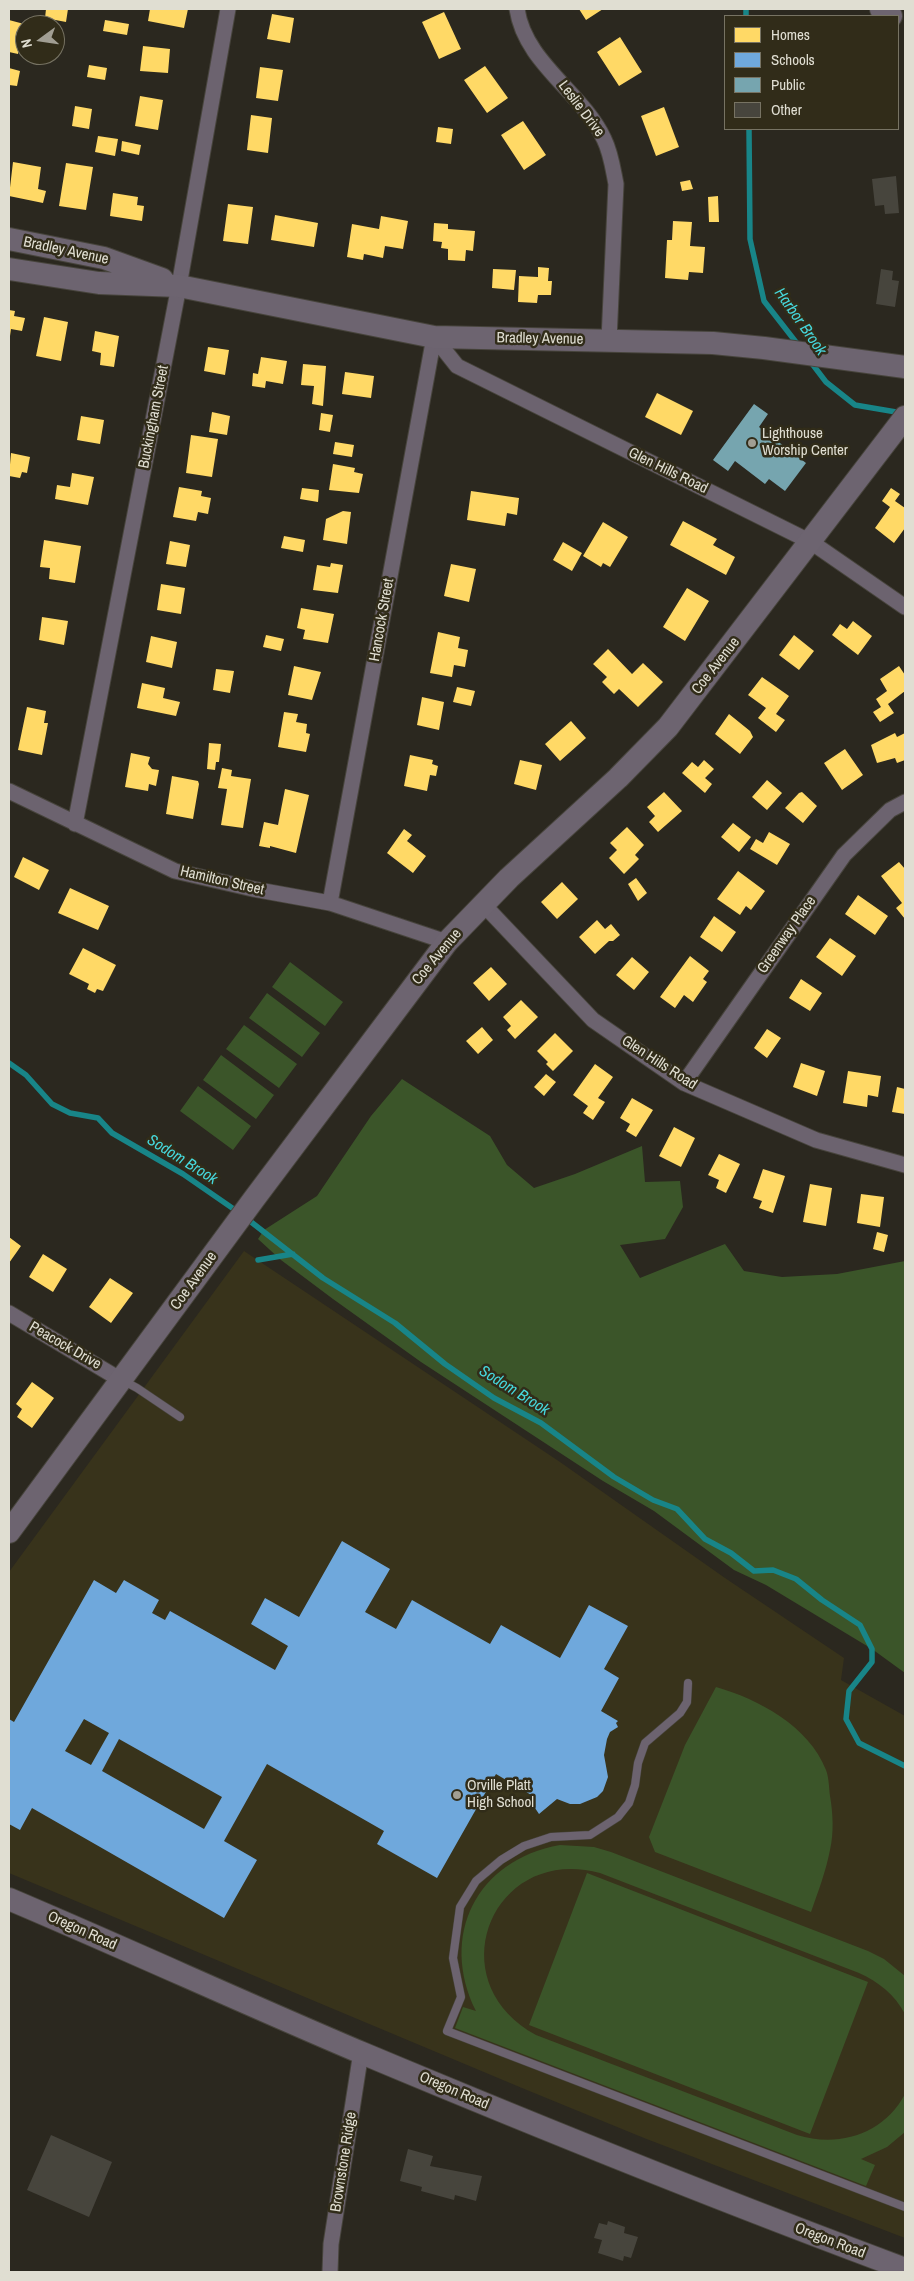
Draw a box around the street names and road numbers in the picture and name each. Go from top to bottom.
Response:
street label: Leslie Drive [554,77,608,141]
street label: Bradley Avenue [22,233,110,269]
street label: Bradley Avenue [497,329,583,349]
street label: Buckingham Street [135,364,173,470]
street label: Glen Hills Road [625,444,711,498]
street label: Hancock Street [366,577,398,663]
street label: Coe Avenue [688,634,744,698]
street label: Hamilton Street [178,863,266,899]
street label: Greenway Place [754,893,820,977]
street label: Coe Avenue [408,925,466,989]
street label: Glen Hills Road [618,1032,700,1094]
street label: Coe Avenue [167,1248,221,1314]
street label: Peacock Drive [26,1318,104,1374]
street label: Oregon Road [45,1908,119,1954]
street label: Oregon Road [416,2068,492,2114]
street label: Brownstone Ridge [327,2111,361,2213]
street label: Oregon Road [792,2219,868,2263]

